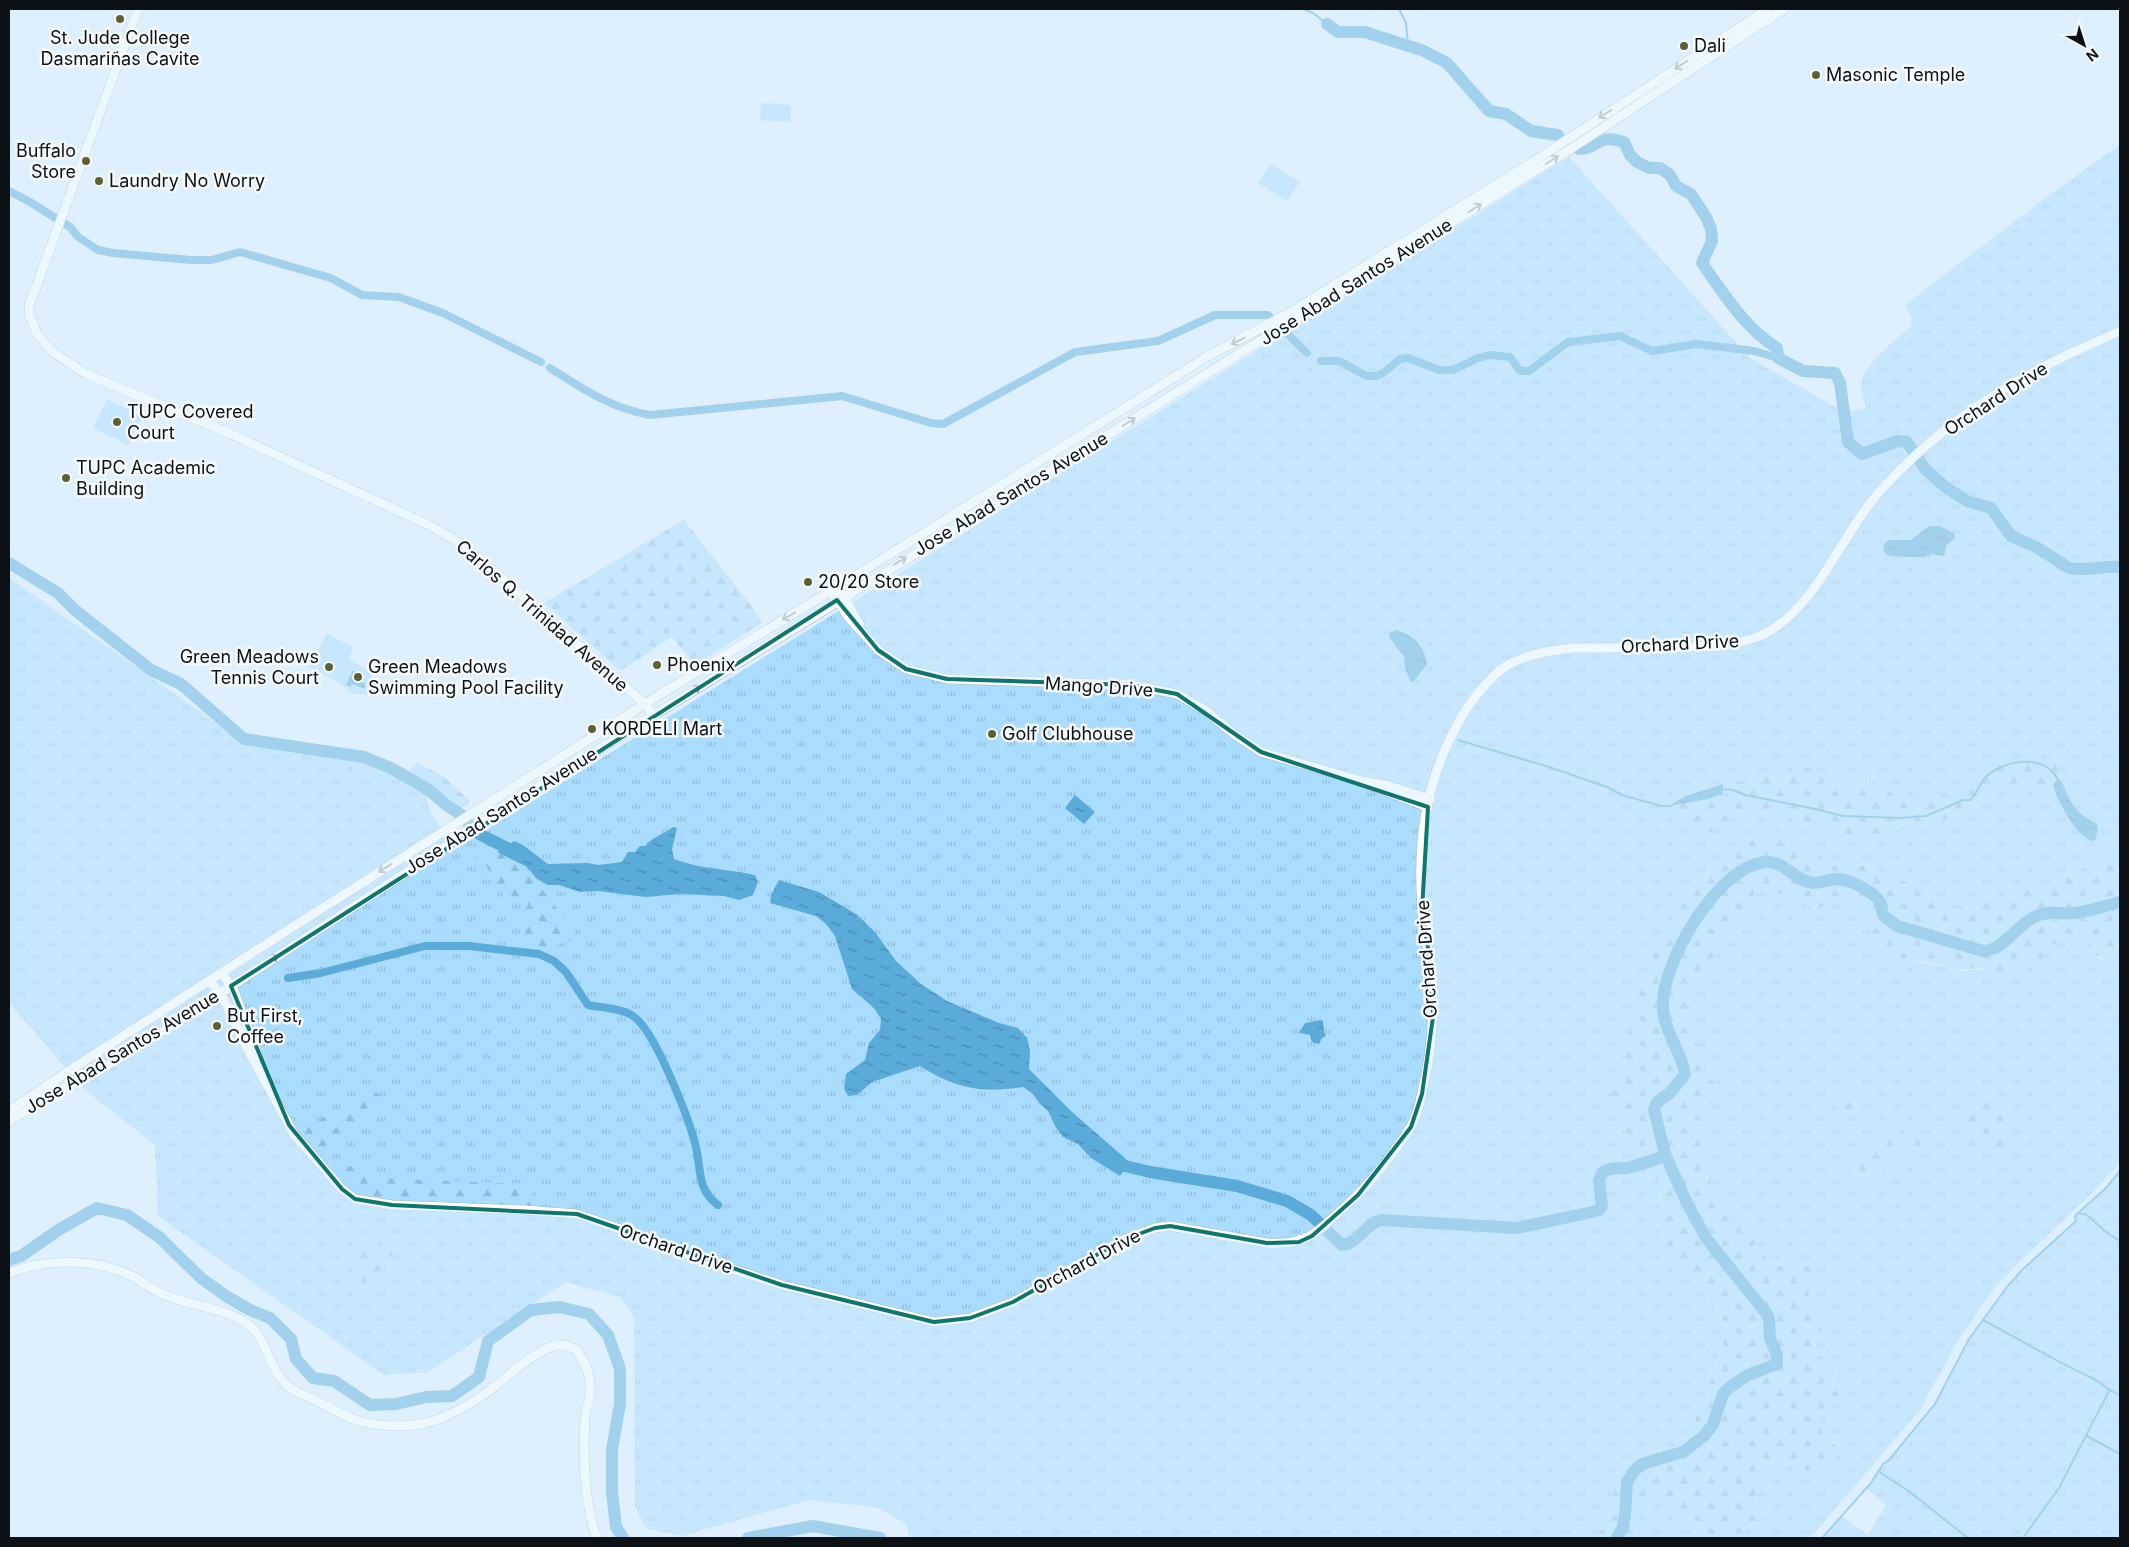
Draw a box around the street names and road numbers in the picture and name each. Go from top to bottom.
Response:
street label: Jose Abad Santos Avenue [1256,214,1456,349]
street label: Orchard Drive [1940,358,2051,440]
street label: Jose Abad Santos Avenue [910,427,1112,560]
street label: Carlos Q. Trinidad Avenue [452,535,633,696]
street label: Orchard Drive [1620,630,1740,657]
street label: Mango Drive [1044,672,1154,701]
street label: Jose Abad Santos Avenue [401,743,601,878]
street label: Orchard Drive [1412,899,1441,1019]
street label: Jose Abad Santos Avenue [21,985,223,1118]
street label: Orchard Drive [617,1219,736,1278]
street label: Orchard Drive [1030,1224,1144,1299]

